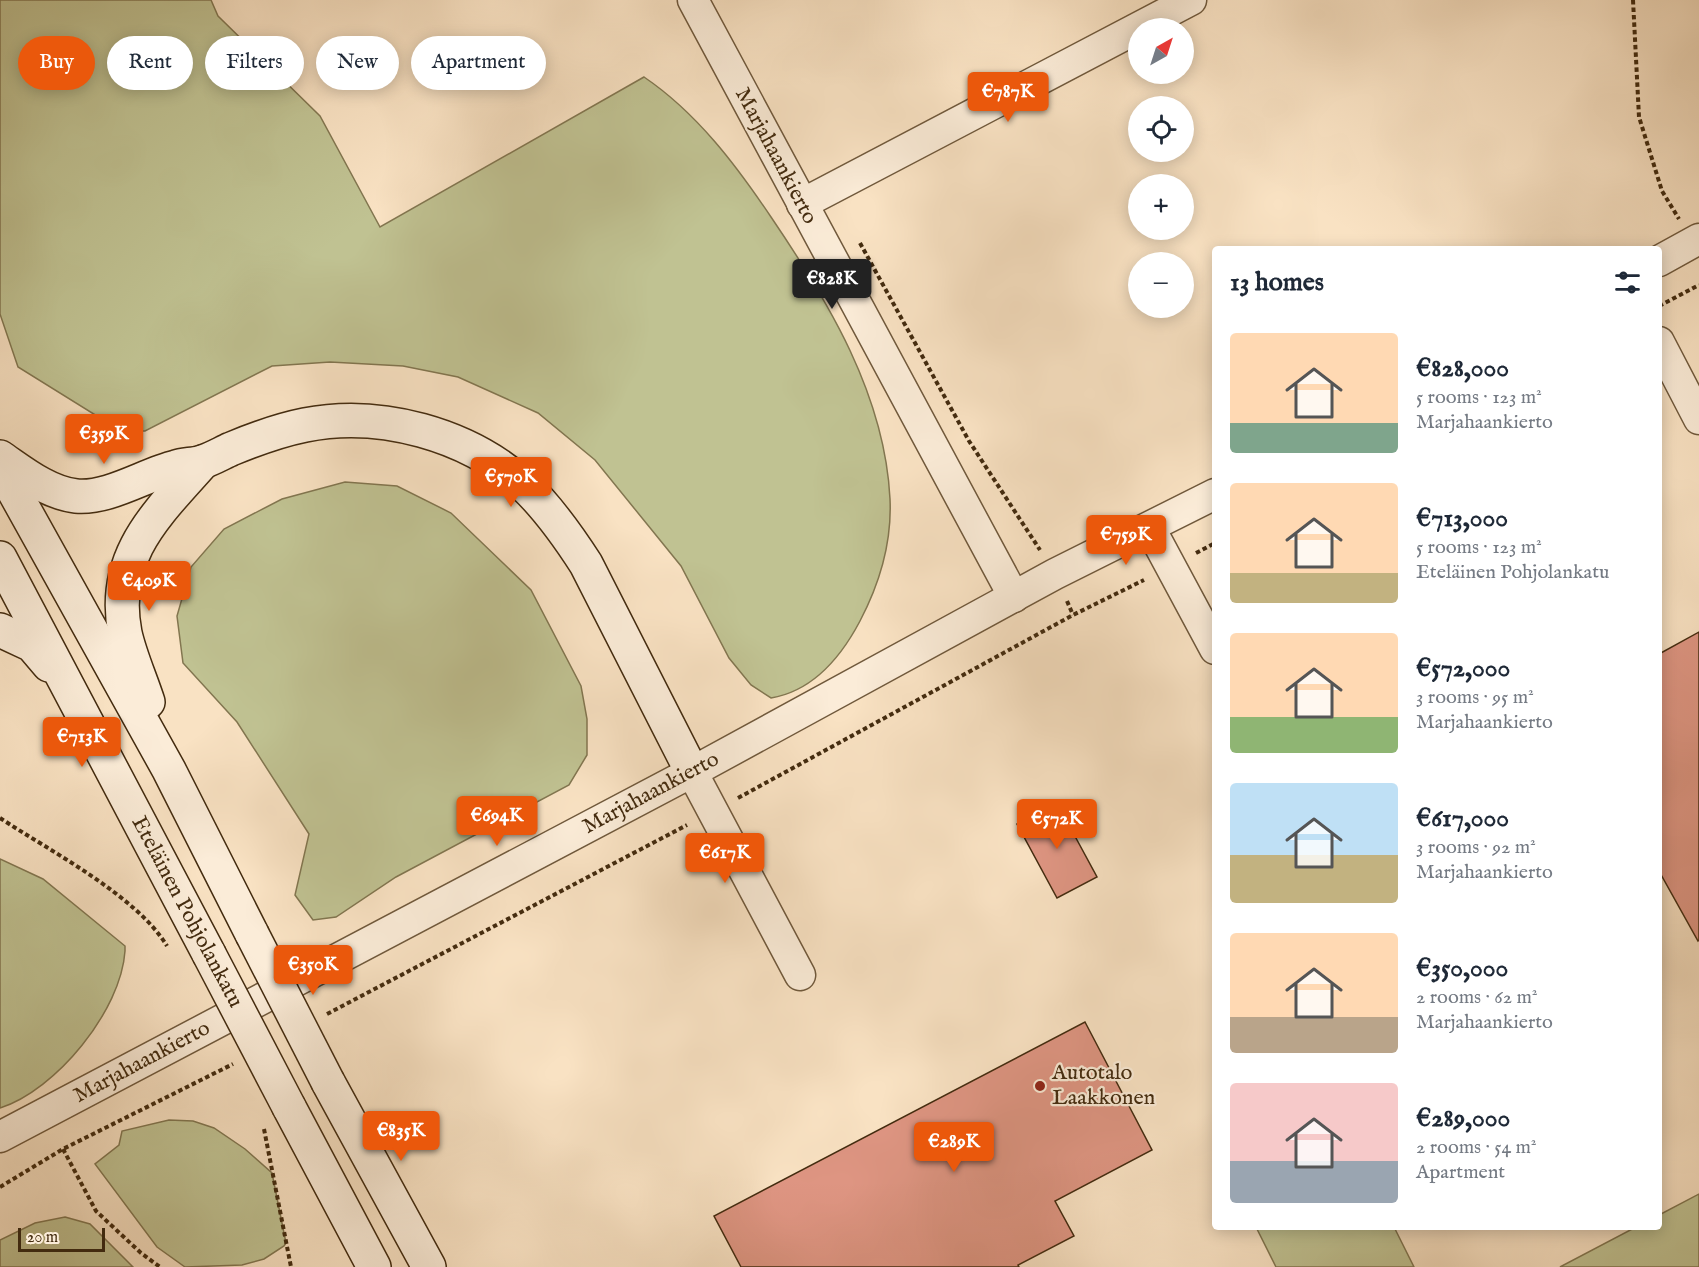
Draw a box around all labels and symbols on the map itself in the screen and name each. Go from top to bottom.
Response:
north arrow [1128,18,1194,84]
pin: €787K [966,72,1050,123]
street label: Marjahaankierto [728,83,824,229]
pin: €828K [790,259,874,310]
pin: €359K [62,414,146,465]
pin: €570K [469,457,553,508]
pin: €759K [1084,515,1168,566]
pin: €409K [107,561,191,612]
pin: €713K [40,717,124,768]
street label: Marjahaankierto [578,745,724,841]
pin: €694K [455,796,539,847]
pin: €572K [1015,799,1099,850]
street label: Eteläinen Pohjolankatu [125,811,249,1013]
pin: €617K [683,833,767,884]
pin: €350K [271,945,355,996]
street label: Marjahaankierto [69,1014,215,1110]
place label: Autotalo Laakkonen [1051,1059,1156,1112]
marker: Autotalo Laakkonen [1033,1079,1047,1093]
pin: €835K [359,1111,443,1162]
pin: €289K [912,1122,996,1173]
scale bar [18,1225,105,1252]

